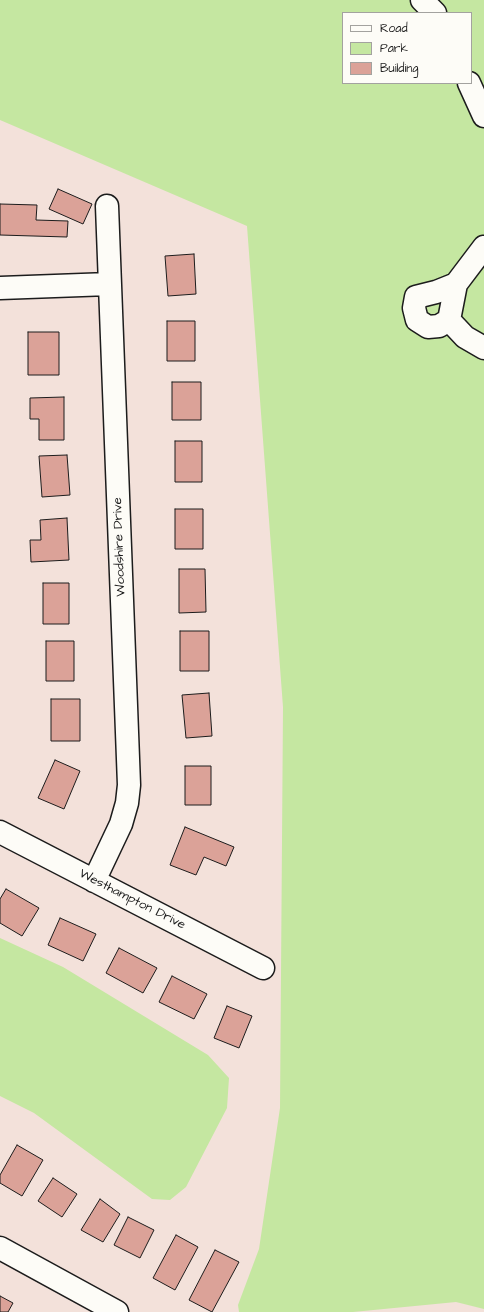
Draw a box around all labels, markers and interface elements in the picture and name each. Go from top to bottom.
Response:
legend [342,12,472,84]
text: Road [380,20,408,37]
text: Park [380,40,408,57]
text: Building [380,60,418,77]
street label: Woodshire Drive [110,497,130,597]
street label: Westhampton Drive [76,866,188,934]

